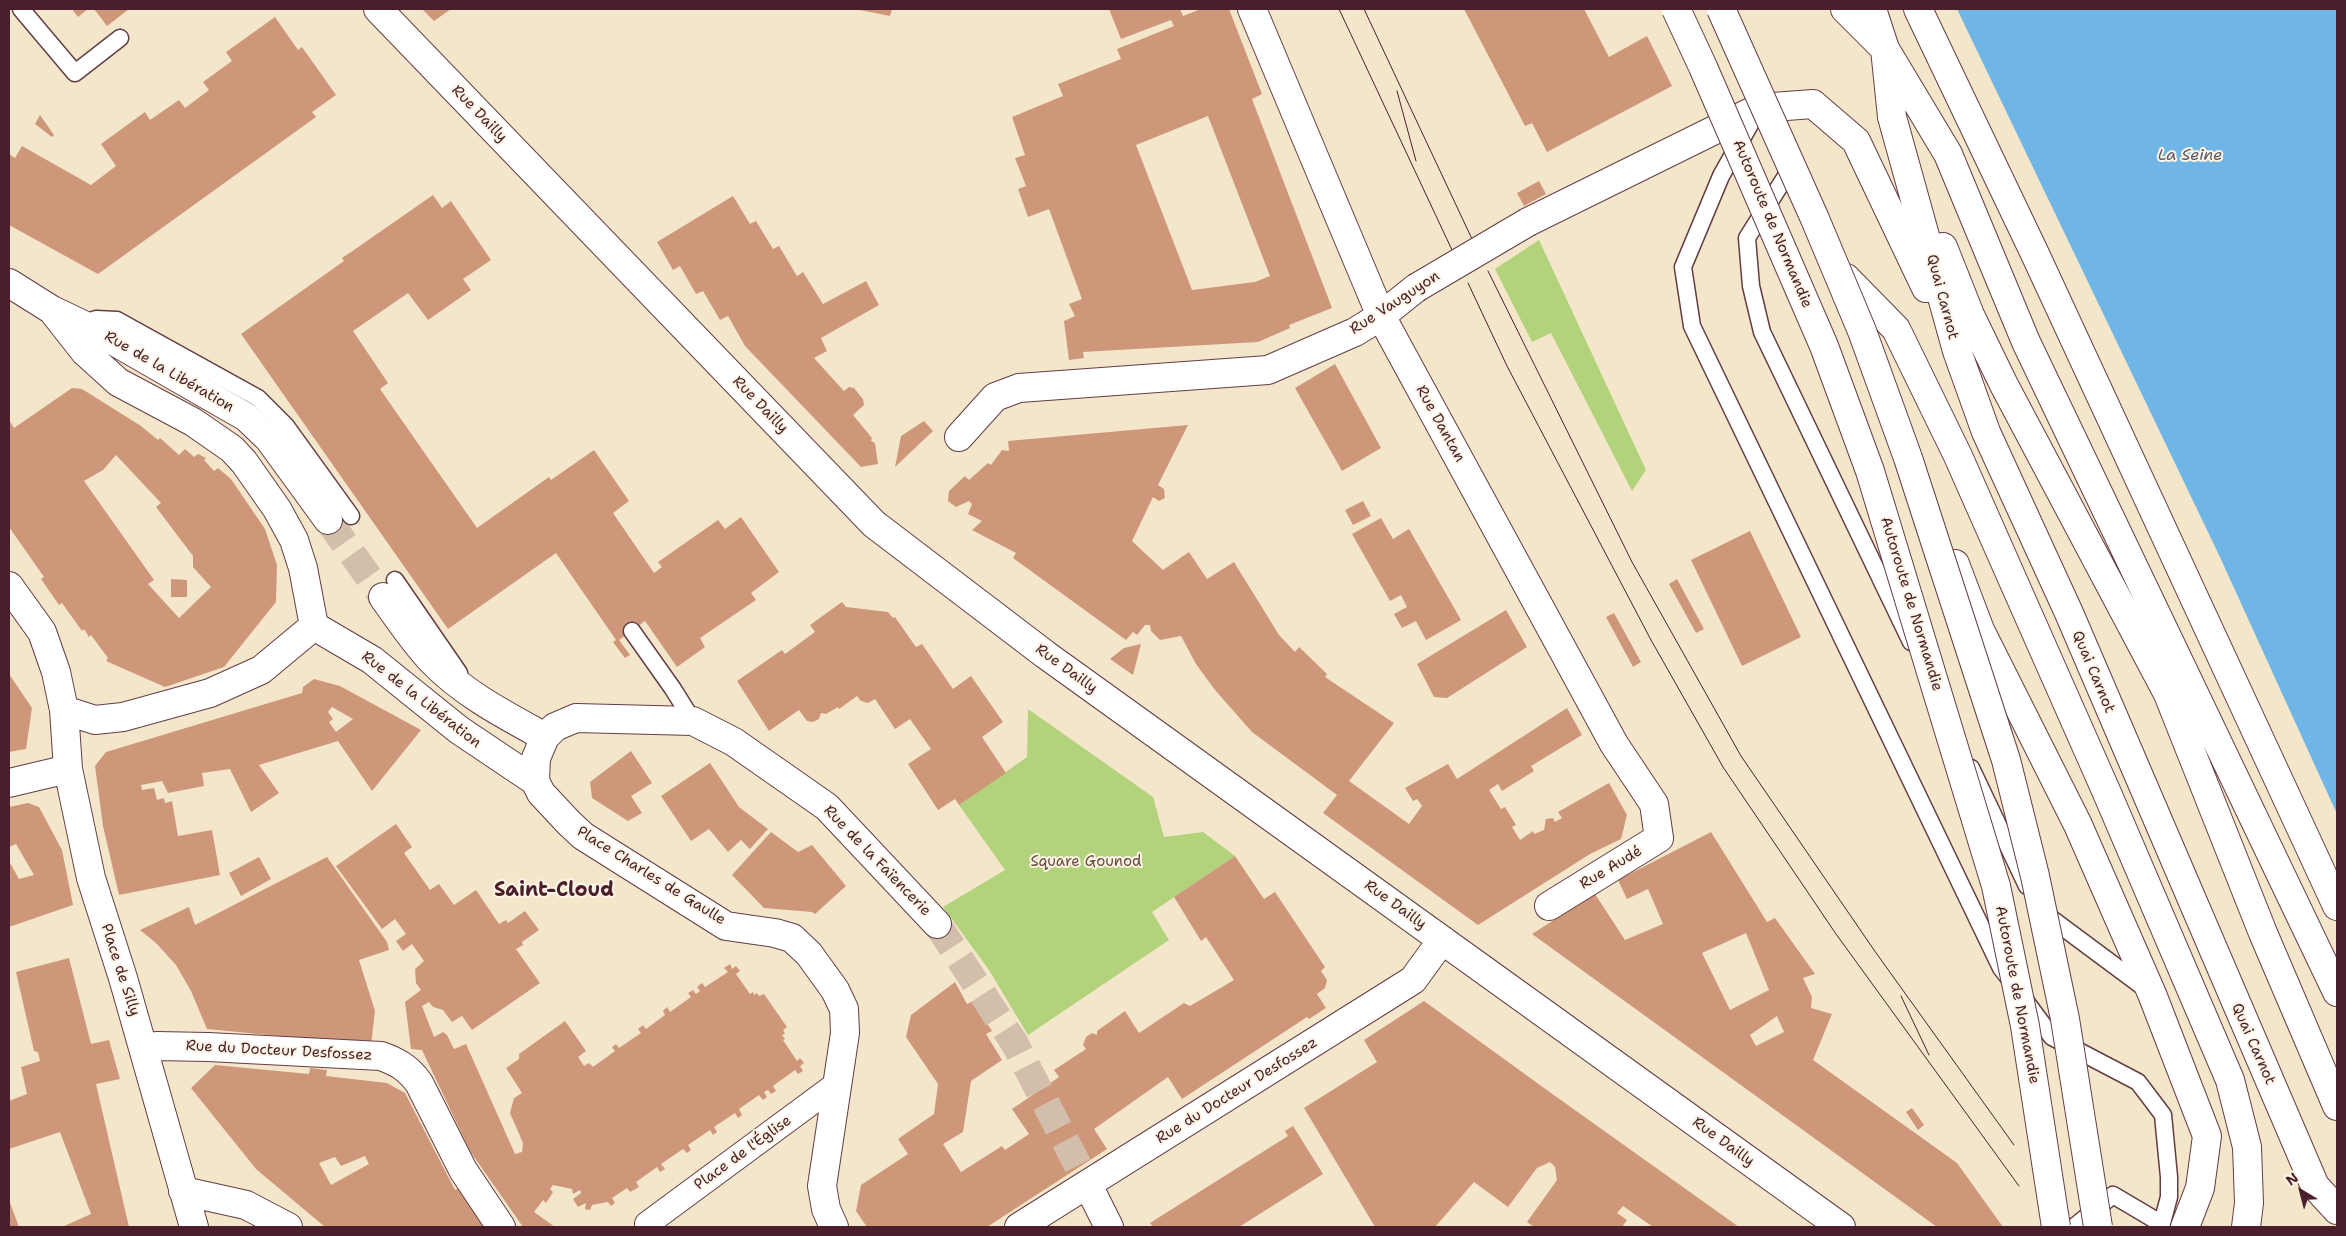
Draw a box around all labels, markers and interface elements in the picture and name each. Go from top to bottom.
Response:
street label: Rue Dailly [447,82,511,146]
street label: Autoroute de Normandie [1728,137,1816,311]
water label: La Seine [2158,146,2222,166]
street label: Quai Carnot [1922,252,1962,342]
street label: Rue Vauguyon [1347,267,1443,339]
street label: Rue de la Libération [101,328,237,416]
street label: Rue Dailly [728,373,792,437]
street label: Rue Dantan [1412,383,1468,465]
street label: Autoroute de Normandie [1876,515,1946,693]
street label: Quai Carnot [2068,628,2118,716]
street label: Rue Dailly [1031,640,1101,698]
street label: Rue de la Libération [358,648,484,752]
street label: Rue de la Faïencerie [819,802,935,920]
street label: Place Charles de Gaulle [573,823,729,929]
street label: Rue Audé [1577,842,1645,894]
park label: Square Gounod [1030,853,1142,871]
street label: Rue Dailly [1360,876,1430,934]
district label: Saint-Cloud [494,879,614,903]
street label: Autoroute de Normandie [1991,904,2043,1086]
street label: Place de Silly [97,922,143,1018]
street label: Quai Carnot [2227,1000,2279,1088]
street label: Rue du Docteur Desfossez [1153,1034,1321,1148]
street label: Rue du Docteur Desfossez [185,1037,373,1065]
street label: Place de l'Église [691,1112,795,1194]
street label: Rue Dailly [1688,1113,1758,1171]
north arrow [2276,1166,2326,1216]
text: N [2282,1168,2302,1190]

